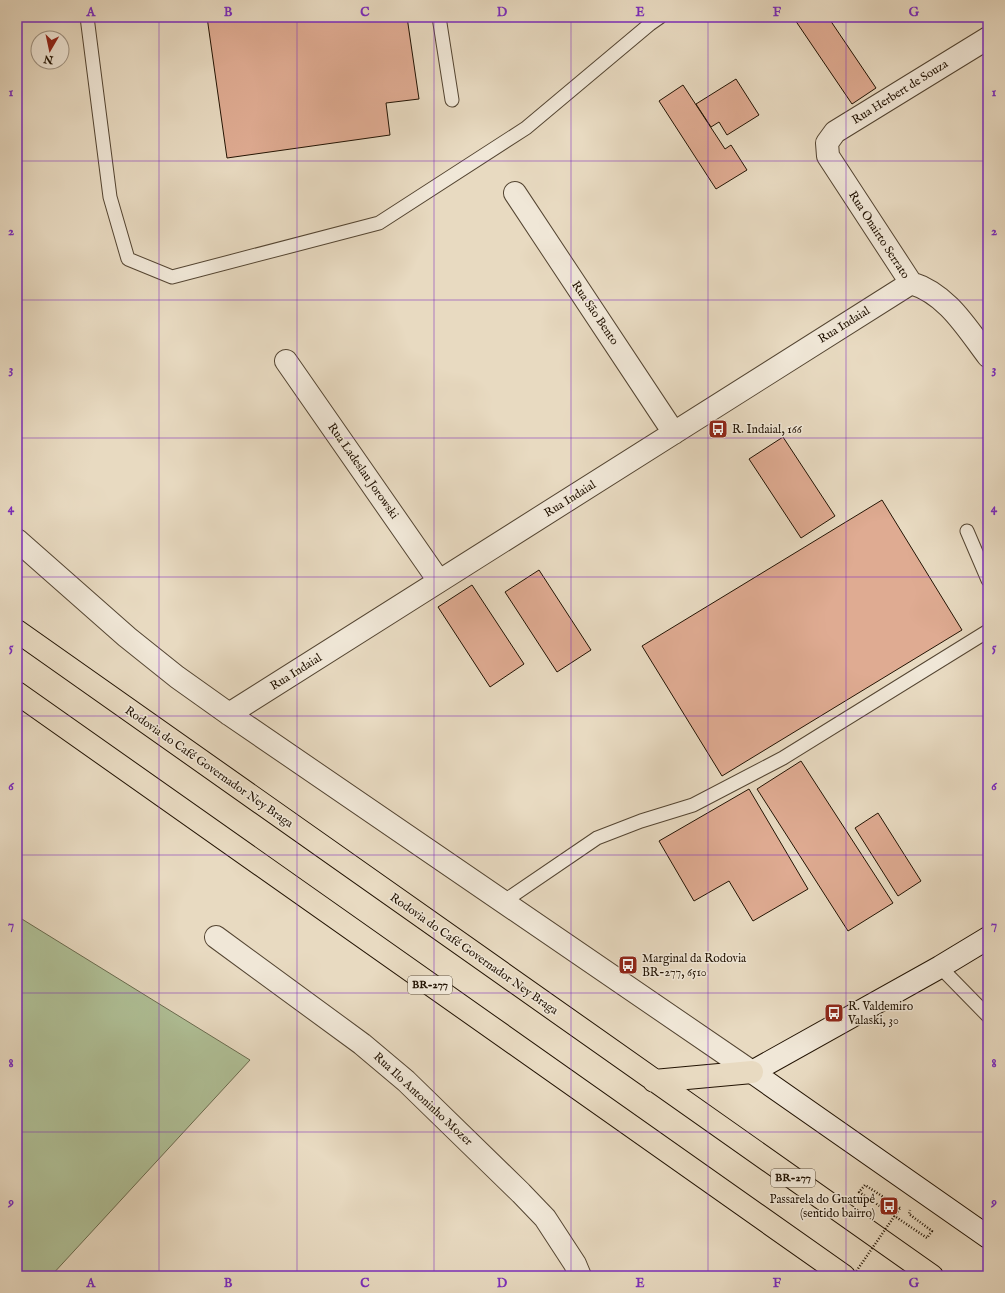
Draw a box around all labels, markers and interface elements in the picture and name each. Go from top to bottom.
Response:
text: A [86,4,97,21]
text: B [224,4,233,21]
text: C [360,4,370,21]
text: D [497,4,508,21]
text: E [635,4,645,21]
text: F [773,4,782,21]
text: G [909,4,920,21]
north arrow [30,30,70,70]
text: N [42,51,55,67]
street label: Rua Herbert de Souza [849,56,951,128]
text: 1 [9,84,14,101]
text: 1 [992,84,997,101]
street label: Rua Onairto Serrato [845,188,913,282]
text: 2 [8,223,14,240]
text: 2 [991,223,997,240]
street label: Rua São Bento [568,278,622,348]
street label: Rua Indaial [815,303,873,347]
text: 3 [9,361,14,378]
text: 3 [992,361,997,378]
bus stop icon: R. Indaial, 166 [707,418,729,440]
street label: Rua Ladeslau Jorowski [323,420,402,522]
place label: R. Indaial, 166 [732,422,803,437]
street label: Rua Indaial [541,477,599,521]
text: 4 [8,500,15,517]
text: 4 [991,500,998,517]
text: 5 [9,639,14,656]
text: 5 [992,639,997,656]
street label: Rua Indaial [267,650,325,694]
street label: Rodovia do Café Governador Ney Braga [122,703,297,832]
text: 6 [8,778,14,795]
text: 6 [991,778,997,795]
street label: Rodovia do Café Governador Ney Braga [387,890,562,1019]
text: 7 [8,917,14,934]
text: 7 [991,917,997,934]
place label: Marginal da Rodovia BR-277, 6510 [642,951,747,980]
bus stop icon: Marginal da Rodovia BR-277, 6510 [617,954,639,976]
road number: BR-277 [408,976,452,994]
place label: R. Valdemiro Valaski, 30 [847,999,914,1028]
bus stop icon: R. Valdemiro Valaski, 30 [823,1002,845,1024]
street label: Rua Ilo Antoninho Mozer [370,1049,476,1149]
text: 8 [8,1055,14,1072]
text: 8 [991,1055,997,1072]
road number: BR-277 [771,1169,815,1187]
place label: Passarela do Guatupê (sentido bairro) [770,1192,875,1221]
text: 9 [7,1194,14,1211]
text: 9 [990,1194,997,1211]
bus stop icon: Passarela do Guatupê (sentido bairro) [878,1195,900,1217]
text: A [86,1275,97,1292]
text: B [224,1275,233,1292]
text: C [360,1275,370,1292]
text: D [497,1275,508,1292]
text: E [635,1275,645,1292]
text: F [773,1275,782,1292]
text: G [909,1275,920,1292]

